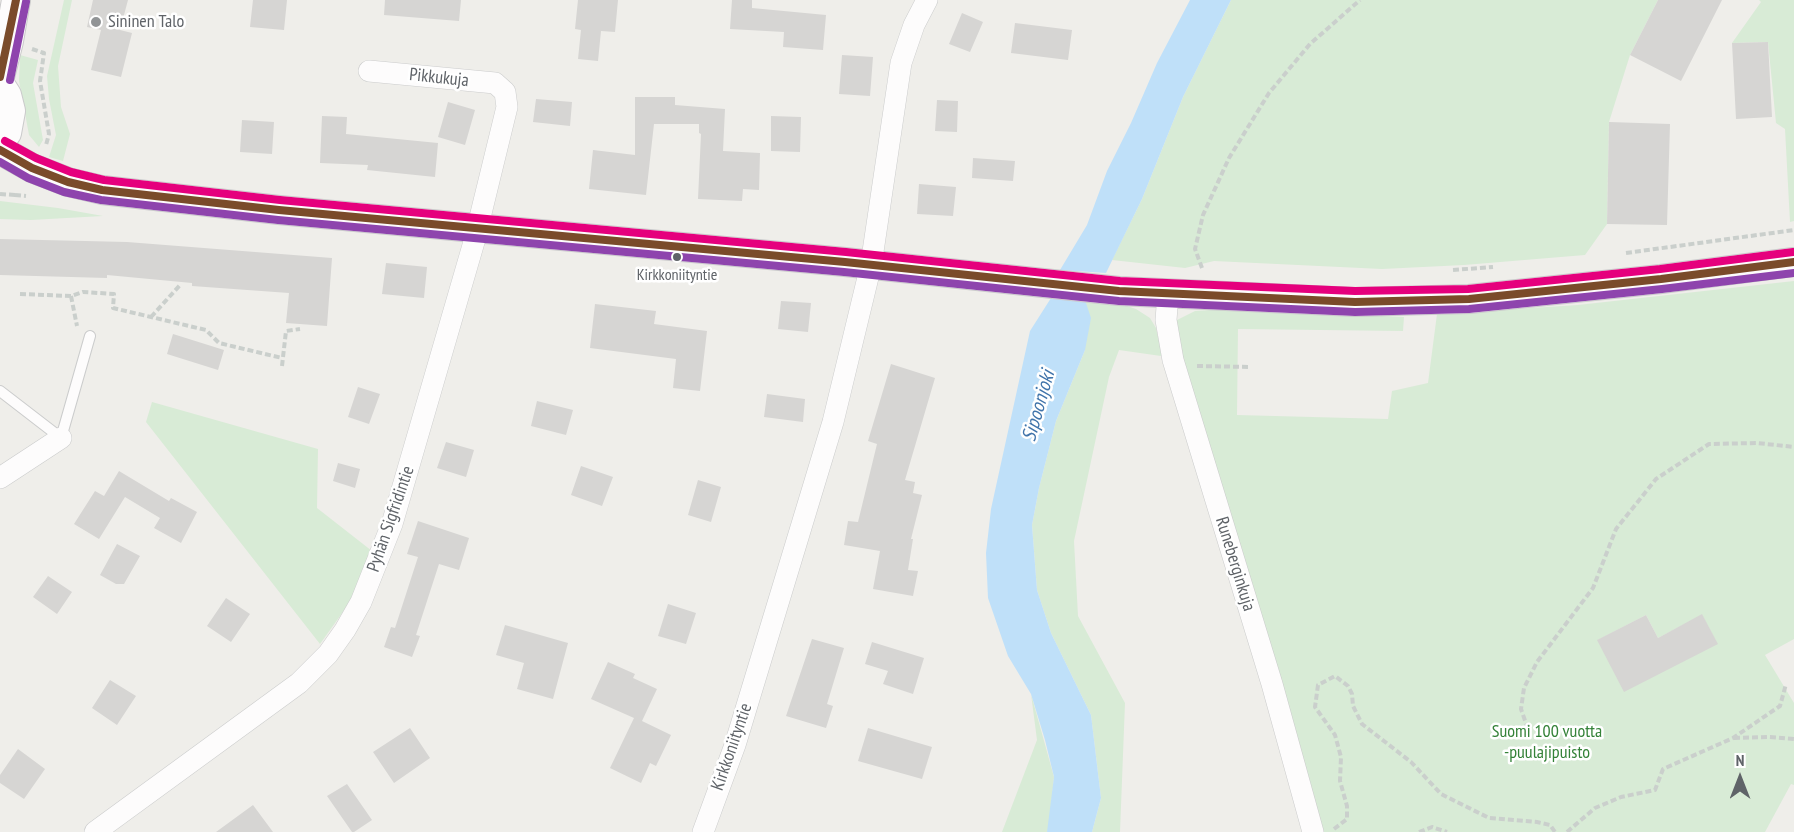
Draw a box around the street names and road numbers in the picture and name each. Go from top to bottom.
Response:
street label: Pikkukuja [408,64,470,92]
street label: Pyhän Sigfridintie [363,463,419,575]
street label: Runeberginkuja [1210,514,1260,614]
street label: Kirkkoniityntie [707,701,757,793]

